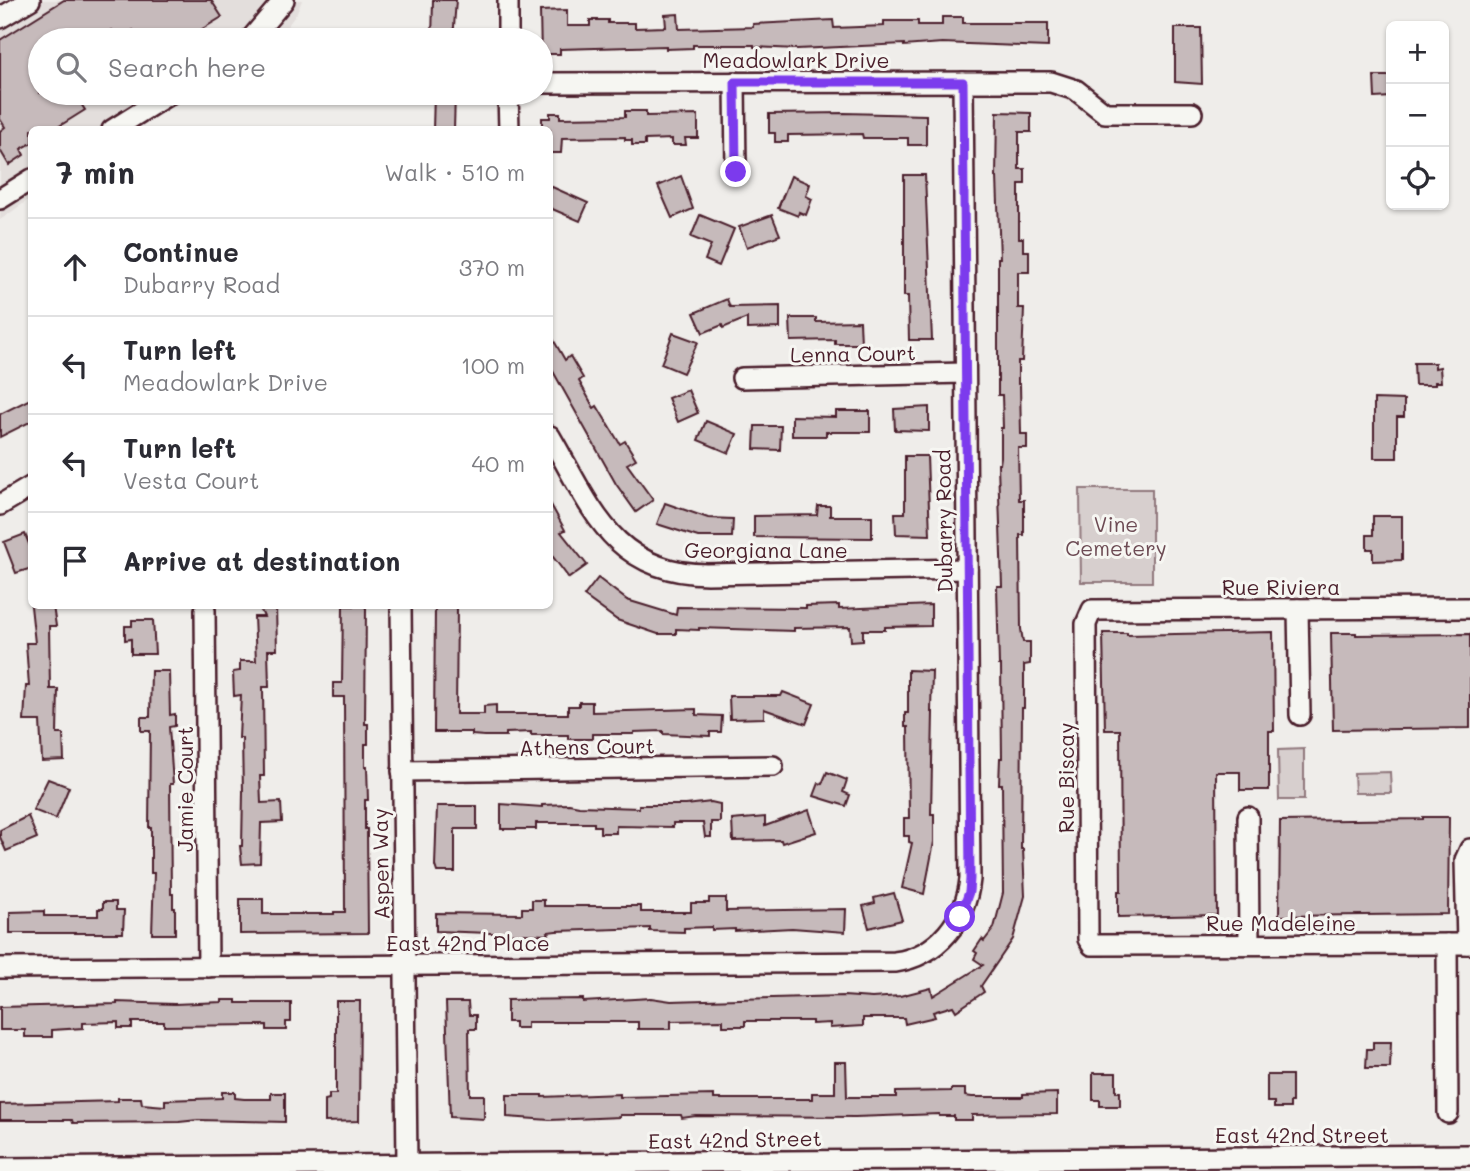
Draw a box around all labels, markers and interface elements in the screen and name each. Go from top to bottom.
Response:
map controls [1386,21,1449,210]
button: + [1386,21,1449,84]
search box [28,28,553,105]
street label: Meadowlark Drive [702,46,890,73]
icon: search [52,48,90,86]
text: Search here [108,50,266,84]
button: − [1386,84,1449,147]
button: locate [1386,147,1449,210]
text: 7 min [56,152,135,192]
route end [720,156,751,187]
text: Walk · 510 m [384,157,525,187]
text: Continue [123,235,239,269]
icon: ahead [56,248,94,286]
text: 370 m [459,252,525,282]
text: Dubarry Road [123,269,280,299]
text: Turn left [123,333,236,367]
street label: Lenna Court [790,338,916,368]
icon: left [56,346,94,384]
text: 100 m [461,350,525,380]
text: Meadowlark Drive [123,367,328,397]
text: Turn left [123,431,236,465]
icon: left [56,444,94,482]
text: 40 m [472,448,525,478]
street label: Dubarry Road [928,449,958,593]
text: Vesta Court [123,465,259,495]
park label: Vine Cemetery [1065,510,1167,561]
street label: Georgiana Lane [684,536,848,563]
icon: arrive [56,542,94,580]
text: Arrive at destination [123,544,400,578]
street label: Rue Riviera [1222,573,1340,600]
street label: Rue Biscay [1052,723,1079,833]
street label: Jamie Court [171,726,198,852]
street label: Athens Court [519,731,655,761]
street label: Aspen Way [366,808,394,920]
route start [944,901,975,932]
street label: Rue Madeleine [1206,909,1356,936]
street label: East 42nd Place [386,929,550,956]
street label: East 42nd Street [1215,1121,1389,1148]
street label: East 42nd Street [648,1124,822,1154]

